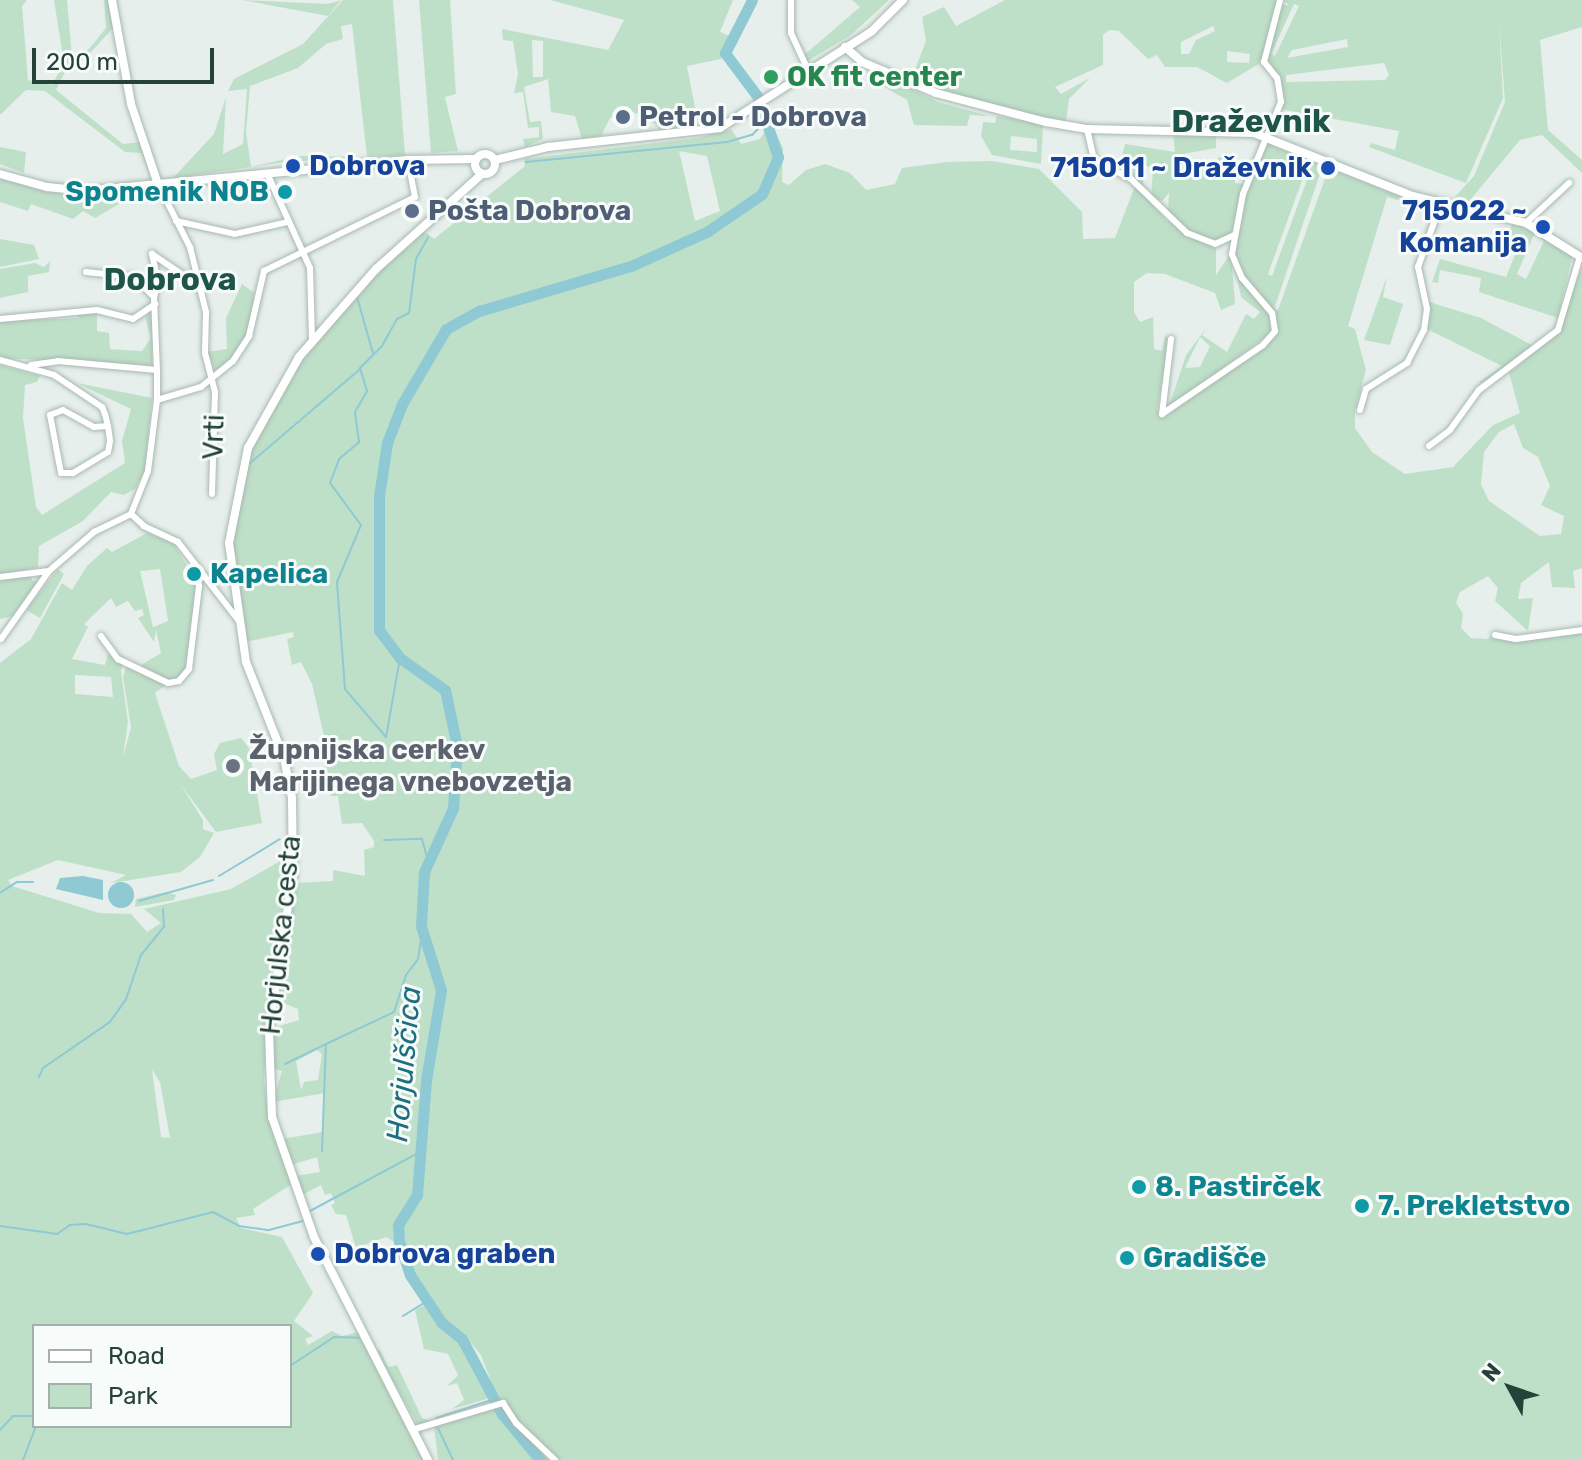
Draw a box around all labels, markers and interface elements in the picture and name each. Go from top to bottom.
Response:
scale bar [36,32,218,82]
text: 200 m [46,48,118,76]
place label: OK fit center [787,60,963,94]
marker: OK fit center [762,68,780,86]
place label: Petrol - Dobrova [639,100,867,134]
district label: Draževnik [1171,102,1331,140]
marker: Petrol - Dobrova [614,108,632,126]
place label: Dobrova [309,149,426,183]
place label: 715011 ~ Draževnik [1050,151,1312,185]
marker: Dobrova [284,157,302,175]
marker: 715011 ~ Draževnik [1319,159,1337,177]
place label: Spomenik NOB [65,175,269,209]
marker: Spomenik NOB [276,183,294,201]
place label: Pošta Dobrova [428,194,631,228]
place label: 715022 ~ Komanija [1399,194,1527,260]
marker: Pošta Dobrova [403,202,421,220]
marker: 715022 ~ Komanija [1534,218,1552,236]
district label: Dobrova [103,260,237,298]
street label: Vrti [196,414,232,460]
place label: Kapelica [210,557,328,591]
marker: Kapelica [185,565,203,583]
place label: Župnijska cerkev Marijinega vnebovzetja [249,733,573,799]
marker: Župnijska cerkev Marijinega vnebovzetja [224,757,242,775]
street label: Horjulska cesta [254,834,308,1036]
water label: Horjulščica [379,985,429,1143]
place label: 8. Pastirček [1155,1170,1321,1204]
marker: 8. Pastirček [1130,1178,1148,1196]
place label: 7. Prekletstvo [1378,1189,1570,1223]
marker: 7. Prekletstvo [1353,1197,1371,1215]
place label: Dobrova graben [334,1237,556,1271]
place label: Gradišče [1143,1241,1266,1275]
marker: Dobrova graben [309,1245,327,1263]
marker: Gradišče [1118,1249,1136,1267]
legend [32,1324,292,1428]
text: Road [108,1342,165,1370]
north arrow [1470,1348,1550,1428]
text: N [1476,1358,1507,1387]
text: Park [108,1382,158,1410]

